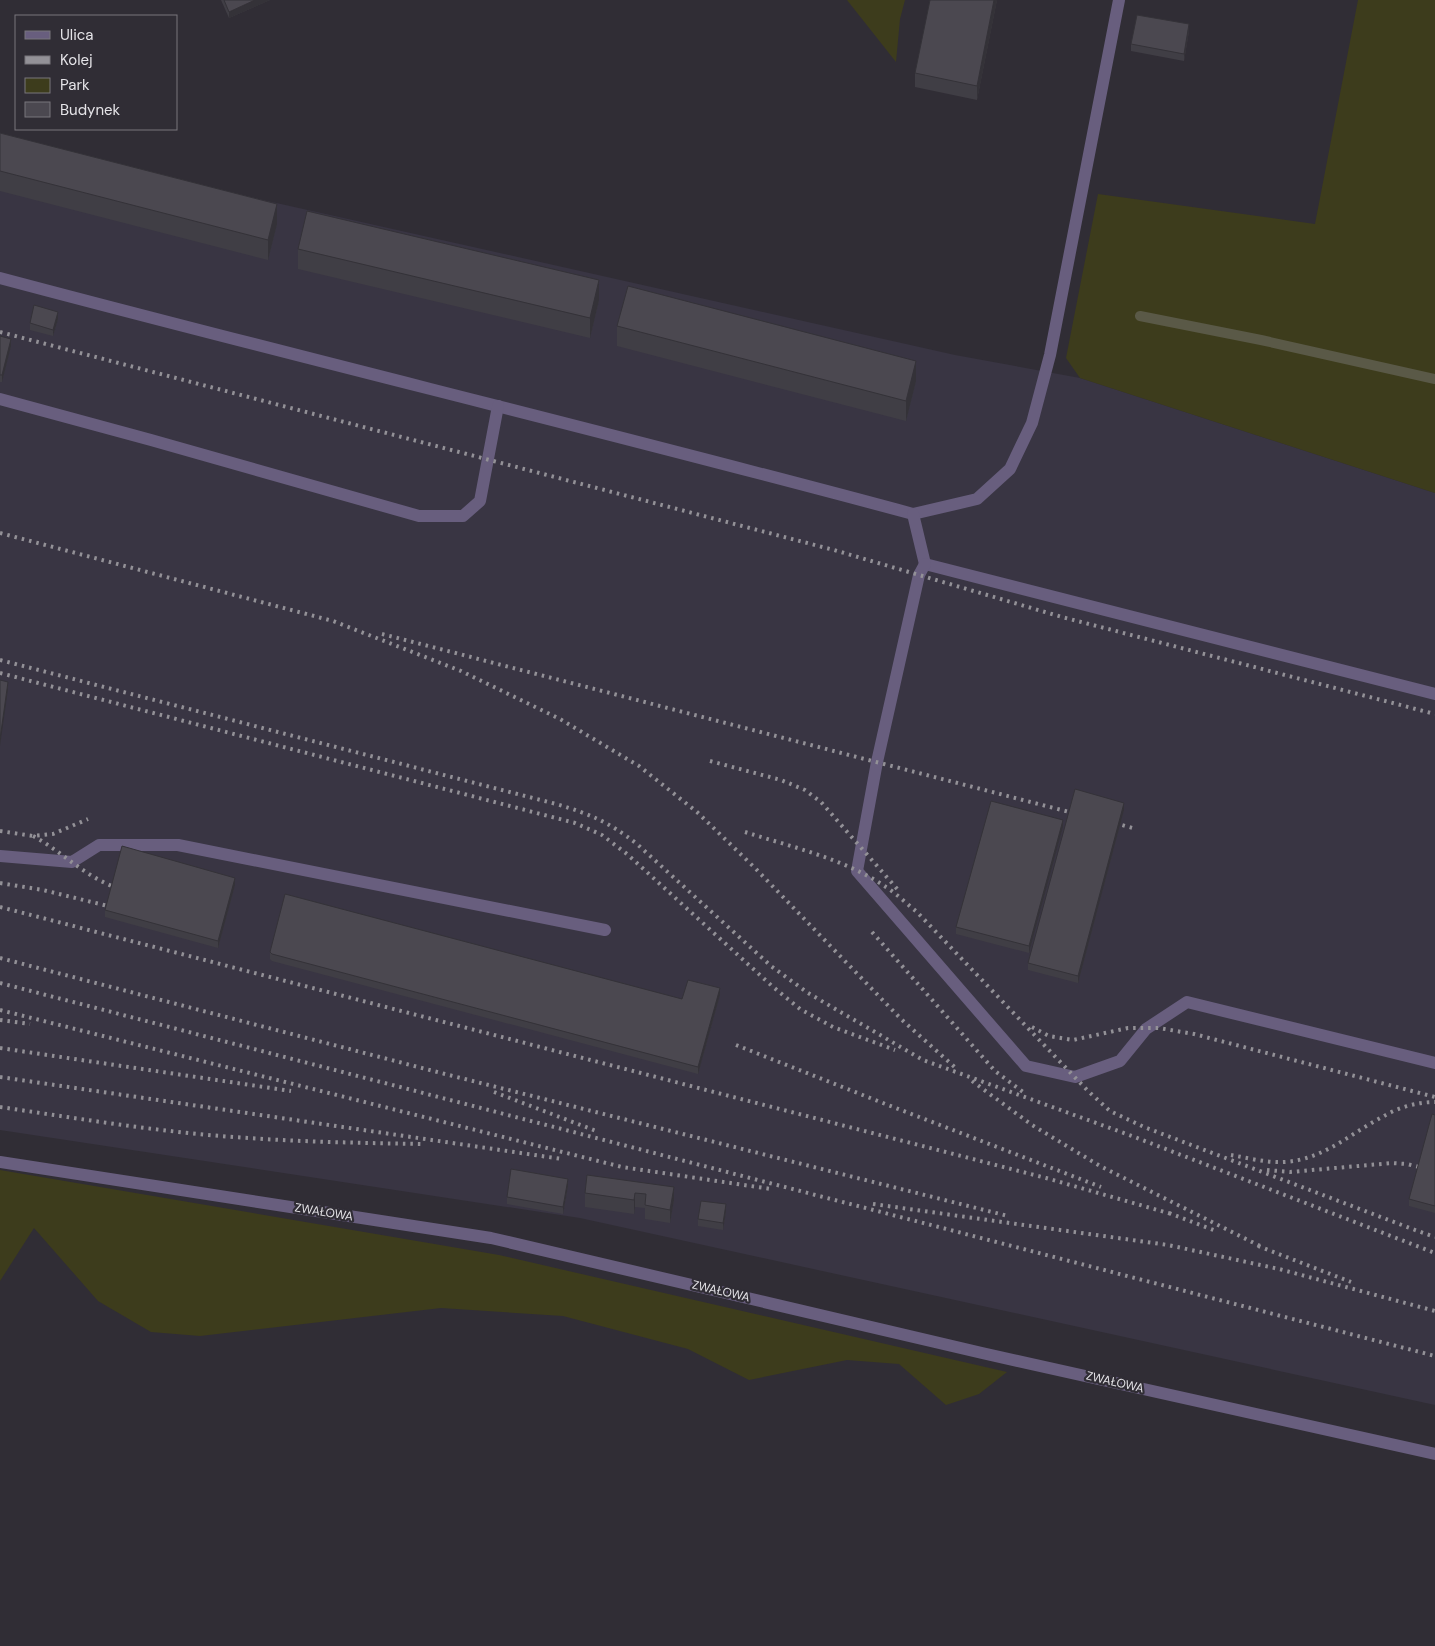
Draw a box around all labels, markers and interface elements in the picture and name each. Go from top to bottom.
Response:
legend [15,15,178,130]
text: Ulica [60,25,94,45]
text: Kolej [60,50,93,70]
text: Park [60,75,90,95]
text: Budynek [60,100,121,120]
street label: ZWAŁOWA [294,1199,354,1225]
street label: ZWAŁOWA [691,1277,751,1305]
street label: ZWAŁOWA [1085,1368,1145,1396]

